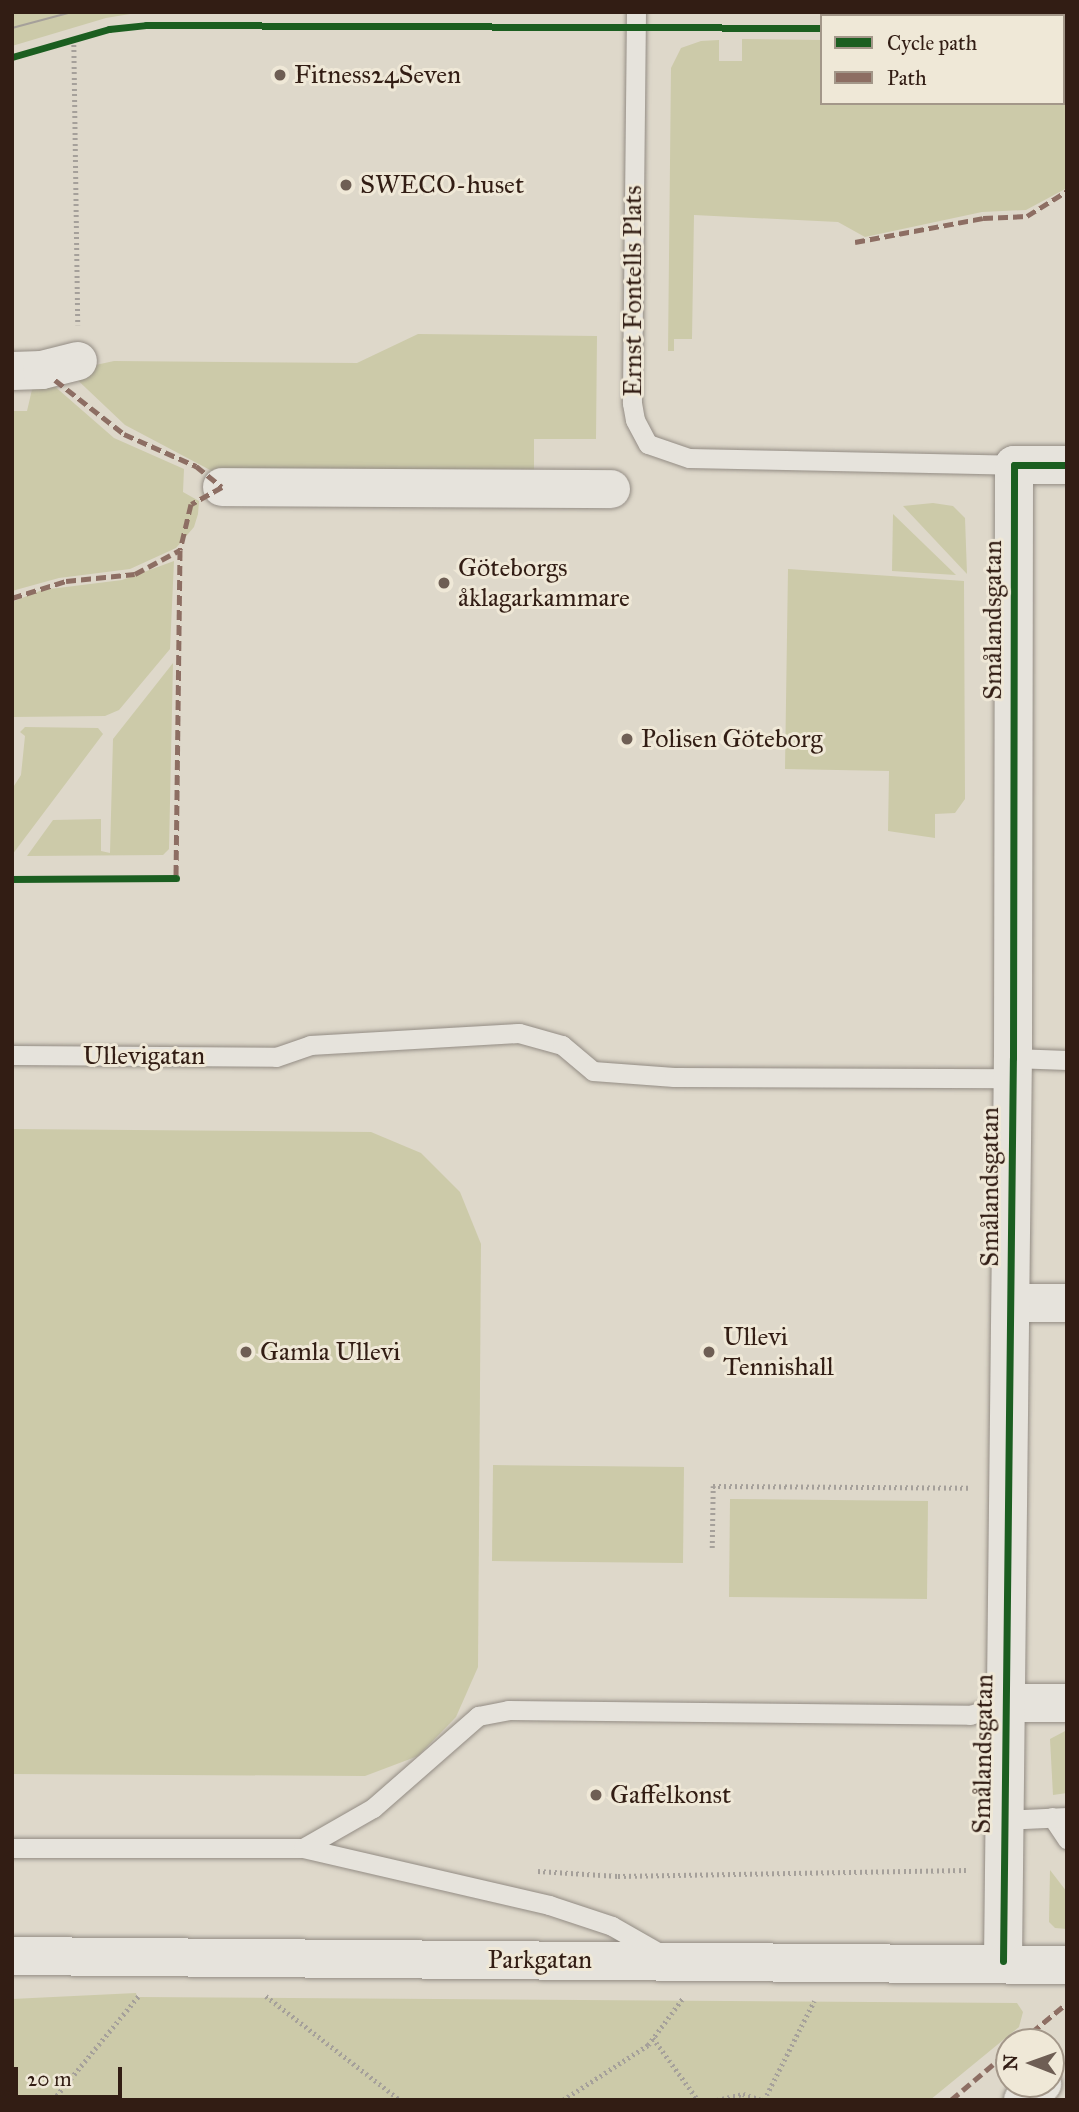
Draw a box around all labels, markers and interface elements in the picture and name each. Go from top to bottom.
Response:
legend [820,14,1065,105]
text: Cycle path [887,30,977,56]
place label: Fitness24Seven [294,59,461,91]
text: Path [887,65,927,91]
marker: Fitness24Seven [272,67,288,83]
place label: SWECO-huset [360,169,524,201]
marker: SWECO-huset [338,177,354,193]
street label: Ernst Fontells Plats [617,185,649,397]
street label: Smålandsgatan [977,540,1009,700]
place label: Göteborgs åklagarkammare [458,552,630,614]
marker: Göteborgs åklagarkammare [436,575,452,591]
place label: Polisen Göteborg [641,723,823,755]
marker: Polisen Göteborg [619,731,635,747]
street label: Ullevigatan [83,1040,205,1072]
street label: Smålandsgatan [974,1107,1006,1267]
place label: Ullevi Tennishall [723,1321,834,1382]
place label: Gamla Ullevi [260,1336,400,1368]
marker: Gamla Ullevi [238,1344,254,1360]
marker: Ullevi Tennishall [701,1344,717,1360]
street label: Smålandsgatan [966,1674,1000,1834]
place label: Gaffelkonst [610,1779,731,1811]
marker: Gaffelkonst [588,1787,604,1803]
street label: Parkgatan [488,1944,592,1976]
north arrow [995,2028,1065,2098]
scale bar [18,2052,126,2096]
text: N [999,2054,1022,2071]
text: 20 m [27,2066,72,2092]

